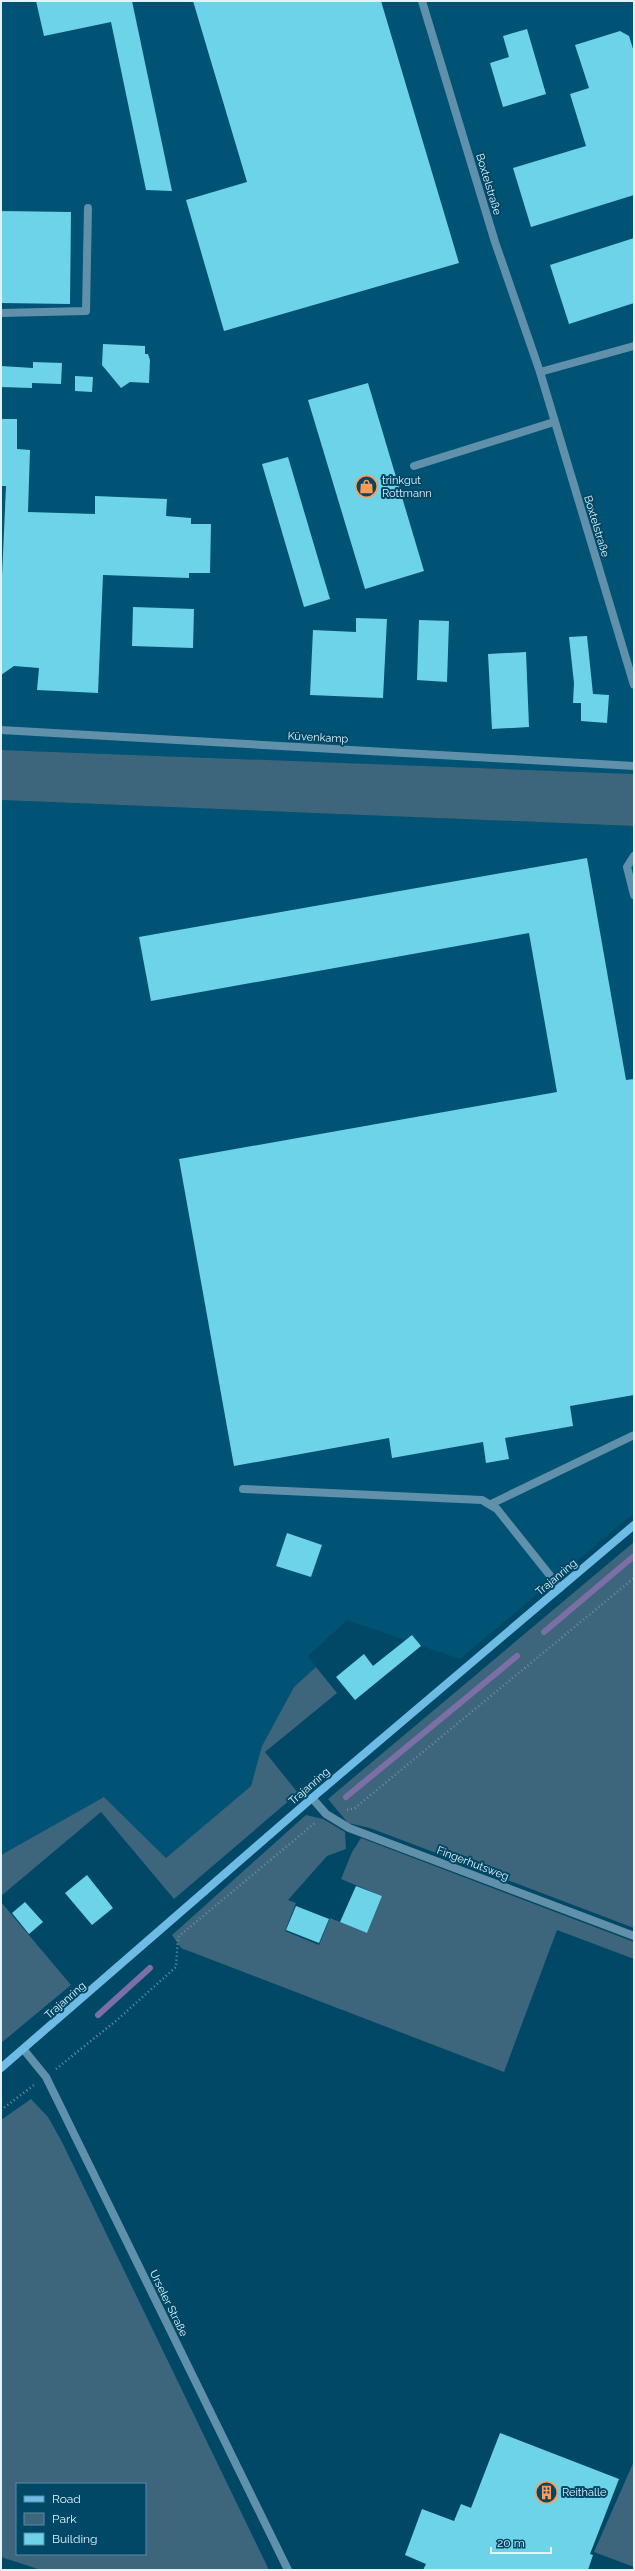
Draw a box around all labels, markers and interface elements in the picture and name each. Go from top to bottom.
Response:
street label: Boxtelstraße [473,152,504,217]
shop icon: trinkgut Rottmann [353,473,379,499]
place label: trinkgut Rottmann [382,474,432,500]
street label: Boxtelstraße [581,494,612,559]
street label: Küvenkamp [287,729,349,746]
street label: Trajanring [533,1556,580,1598]
street label: Trajanring [286,1765,332,1808]
street label: Fingerhutsweg [435,1844,511,1883]
street label: Trajanring [42,1979,88,2022]
street label: Urseler Straße [147,2268,190,2339]
building icon: Reithalle [533,2479,559,2505]
legend [16,2483,146,2555]
place label: Reithalle [562,2486,607,2499]
text: Road [52,2492,81,2506]
text: Park [52,2512,77,2526]
scale bar [491,2529,551,2555]
text: Building [52,2532,98,2546]
text: 20 m [497,2536,525,2550]

